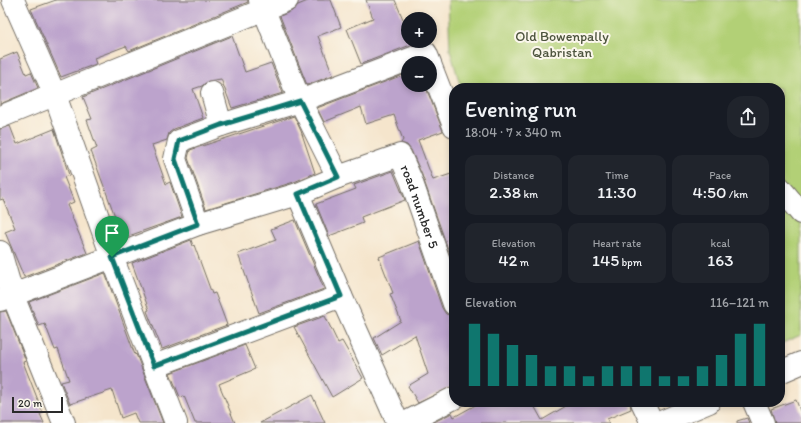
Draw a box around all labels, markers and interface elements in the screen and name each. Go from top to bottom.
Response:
map controls [401,12,437,92]
button: + [401,12,437,48]
park label: Old Bowenpally Qabristan [515,28,609,61]
button: − [401,56,437,92]
text: Evening run [465,96,577,123]
button: share [727,96,769,138]
text: 18:04 · 7 × 340 m [465,125,562,140]
street label: road number 5 [397,162,443,251]
text: Distance [493,169,534,182]
text: Time [605,169,629,182]
text: Pace [709,169,731,182]
text: 2.38 [489,182,521,202]
text: 11:30 [597,182,637,202]
text: 4:50 [693,182,726,202]
text: km [521,188,538,201]
text: /km [726,188,748,201]
pin [95,216,129,257]
icon: arrive [101,222,123,244]
text: Elevation [492,237,536,250]
text: Heart rate [593,237,641,250]
text: kcal [711,237,730,250]
text: 42 [498,250,517,270]
text: 145 [592,250,619,270]
text: 163 [707,250,733,270]
text: m [517,256,529,269]
text: bpm [619,256,642,269]
text: Elevation [465,295,517,310]
text: 116–121 m [710,295,769,310]
scale bar [12,395,63,414]
text: 20 m [18,397,42,410]

